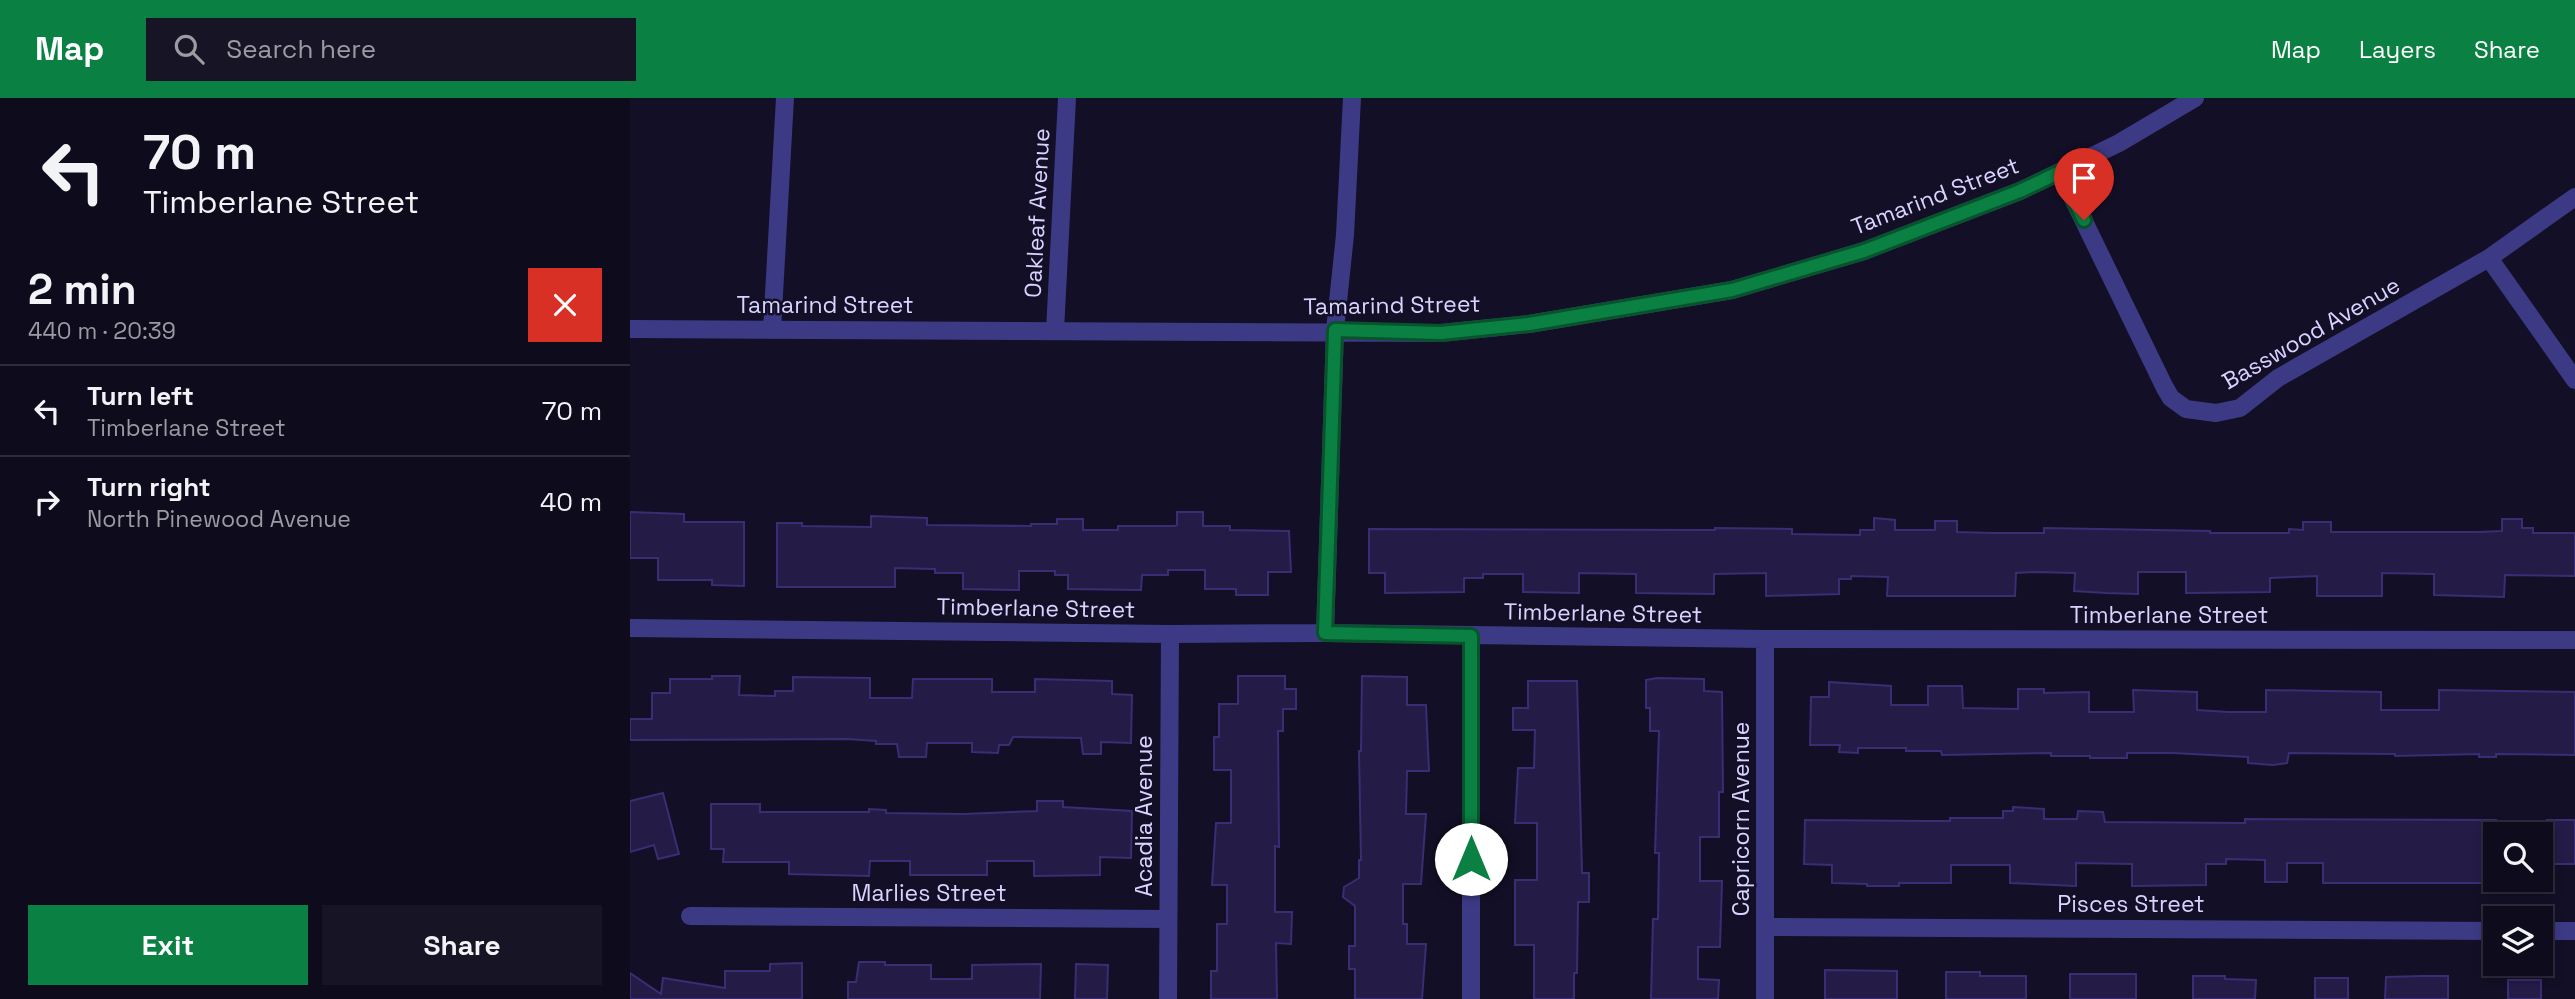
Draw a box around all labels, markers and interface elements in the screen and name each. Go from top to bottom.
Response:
search box [146,18,636,81]
text: Map [35,28,104,70]
icon: search [170,30,208,68]
text: Search here [226,32,376,66]
text: Map [2271,34,2321,65]
text: Layers [2359,34,2436,65]
text: Share [2474,34,2540,65]
text: 70 m [143,121,256,183]
icon: left [28,126,119,217]
street label: Oakleaf Avenue [1018,127,1056,299]
pin [2054,148,2114,220]
street label: Tamarind Street [1847,150,2023,242]
icon: arrive [2065,159,2103,197]
text: Timberlane Street [143,182,419,222]
text: 2 min [28,263,137,316]
button: close [528,268,602,342]
street label: Basswood Avenue [2217,270,2405,396]
street label: Tamarind Street [1303,288,1481,322]
street label: Tamarind Street [736,290,914,320]
text: 440 m · 20:39 [28,316,176,346]
text: Turn left [87,379,194,413]
icon: left [28,392,66,430]
text: 70 m [542,394,602,428]
text: Timberlane Street [87,413,286,443]
text: Turn right [87,470,211,504]
icon: right [28,483,66,521]
text: 40 m [540,485,602,519]
text: North Pinewood Avenue [87,504,351,534]
street label: Timberlane Street [936,591,1136,625]
street label: Timberlane Street [1503,596,1703,630]
street label: Timberlane Street [2070,600,2268,630]
street label: Capricorn Avenue [1726,722,1756,916]
street label: Acadia Avenue [1129,735,1159,897]
position arrow [1434,822,1508,896]
map controls [2483,822,2553,976]
button: search [2483,822,2553,892]
street label: Marlies Street [852,878,1007,908]
street label: Pisces Street [2057,889,2205,919]
button: Exit [28,905,308,985]
button: Share [322,905,602,985]
button: layers [2483,906,2553,976]

